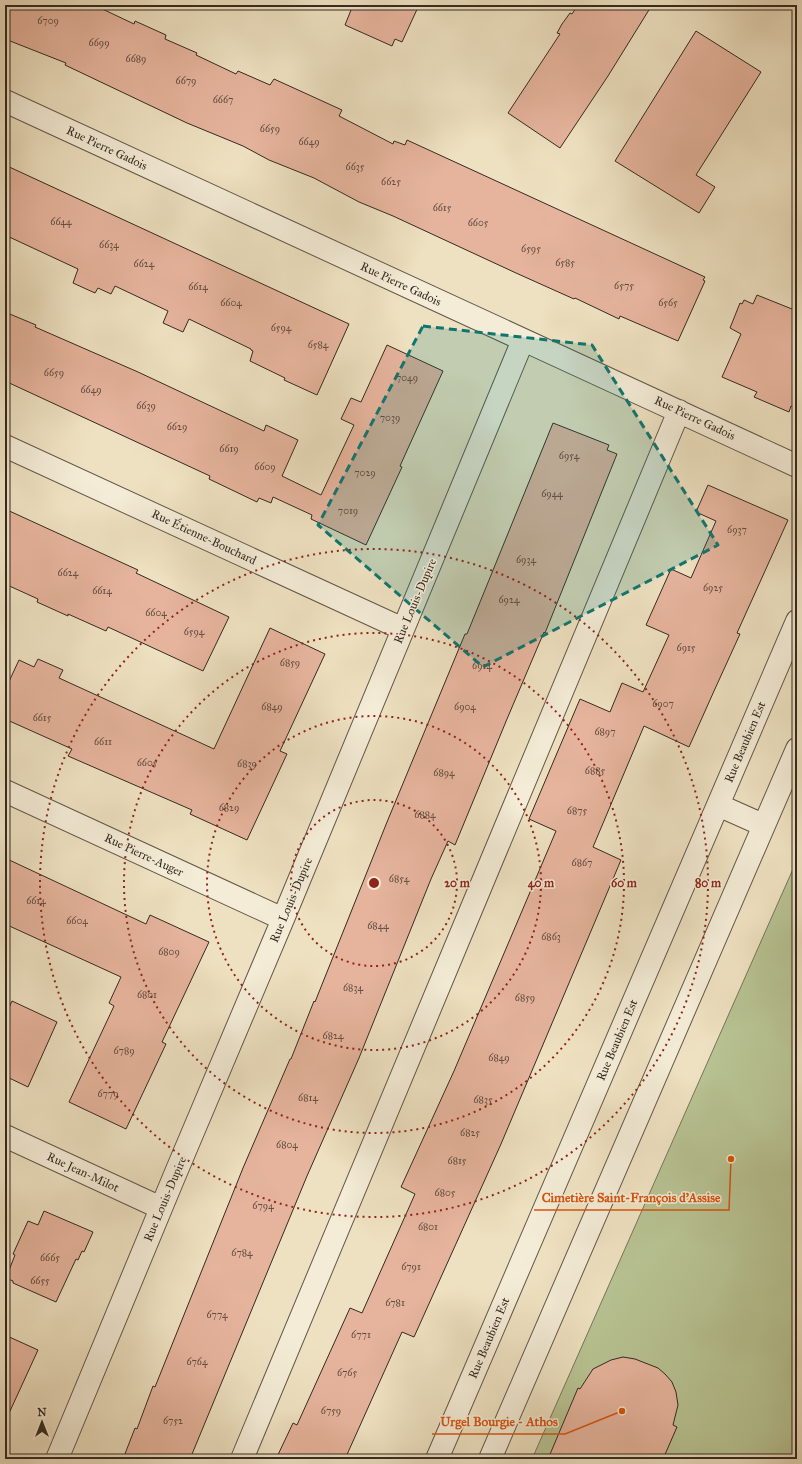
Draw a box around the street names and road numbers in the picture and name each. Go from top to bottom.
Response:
street label: Rue Pierre Gadois [64,123,150,173]
street label: Rue Pierre Gadois [358,259,444,309]
street label: Rue Pierre Gadois [652,393,738,443]
street label: Rue Étienne-Bouchard [149,505,259,567]
street label: Rue Louis-Dupire [391,556,439,646]
street label: Rue Beaubien Est [722,699,769,785]
street label: Rue Pierre-Auger [102,831,186,881]
street label: Rue Louis-Dupire [267,855,315,945]
street label: Rue Beaubien Est [594,997,641,1083]
street label: Rue Jean-Milot [44,1149,122,1196]
street label: Rue Louis-Dupire [141,1154,189,1244]
street label: Rue Beaubien Est [466,1295,513,1381]

